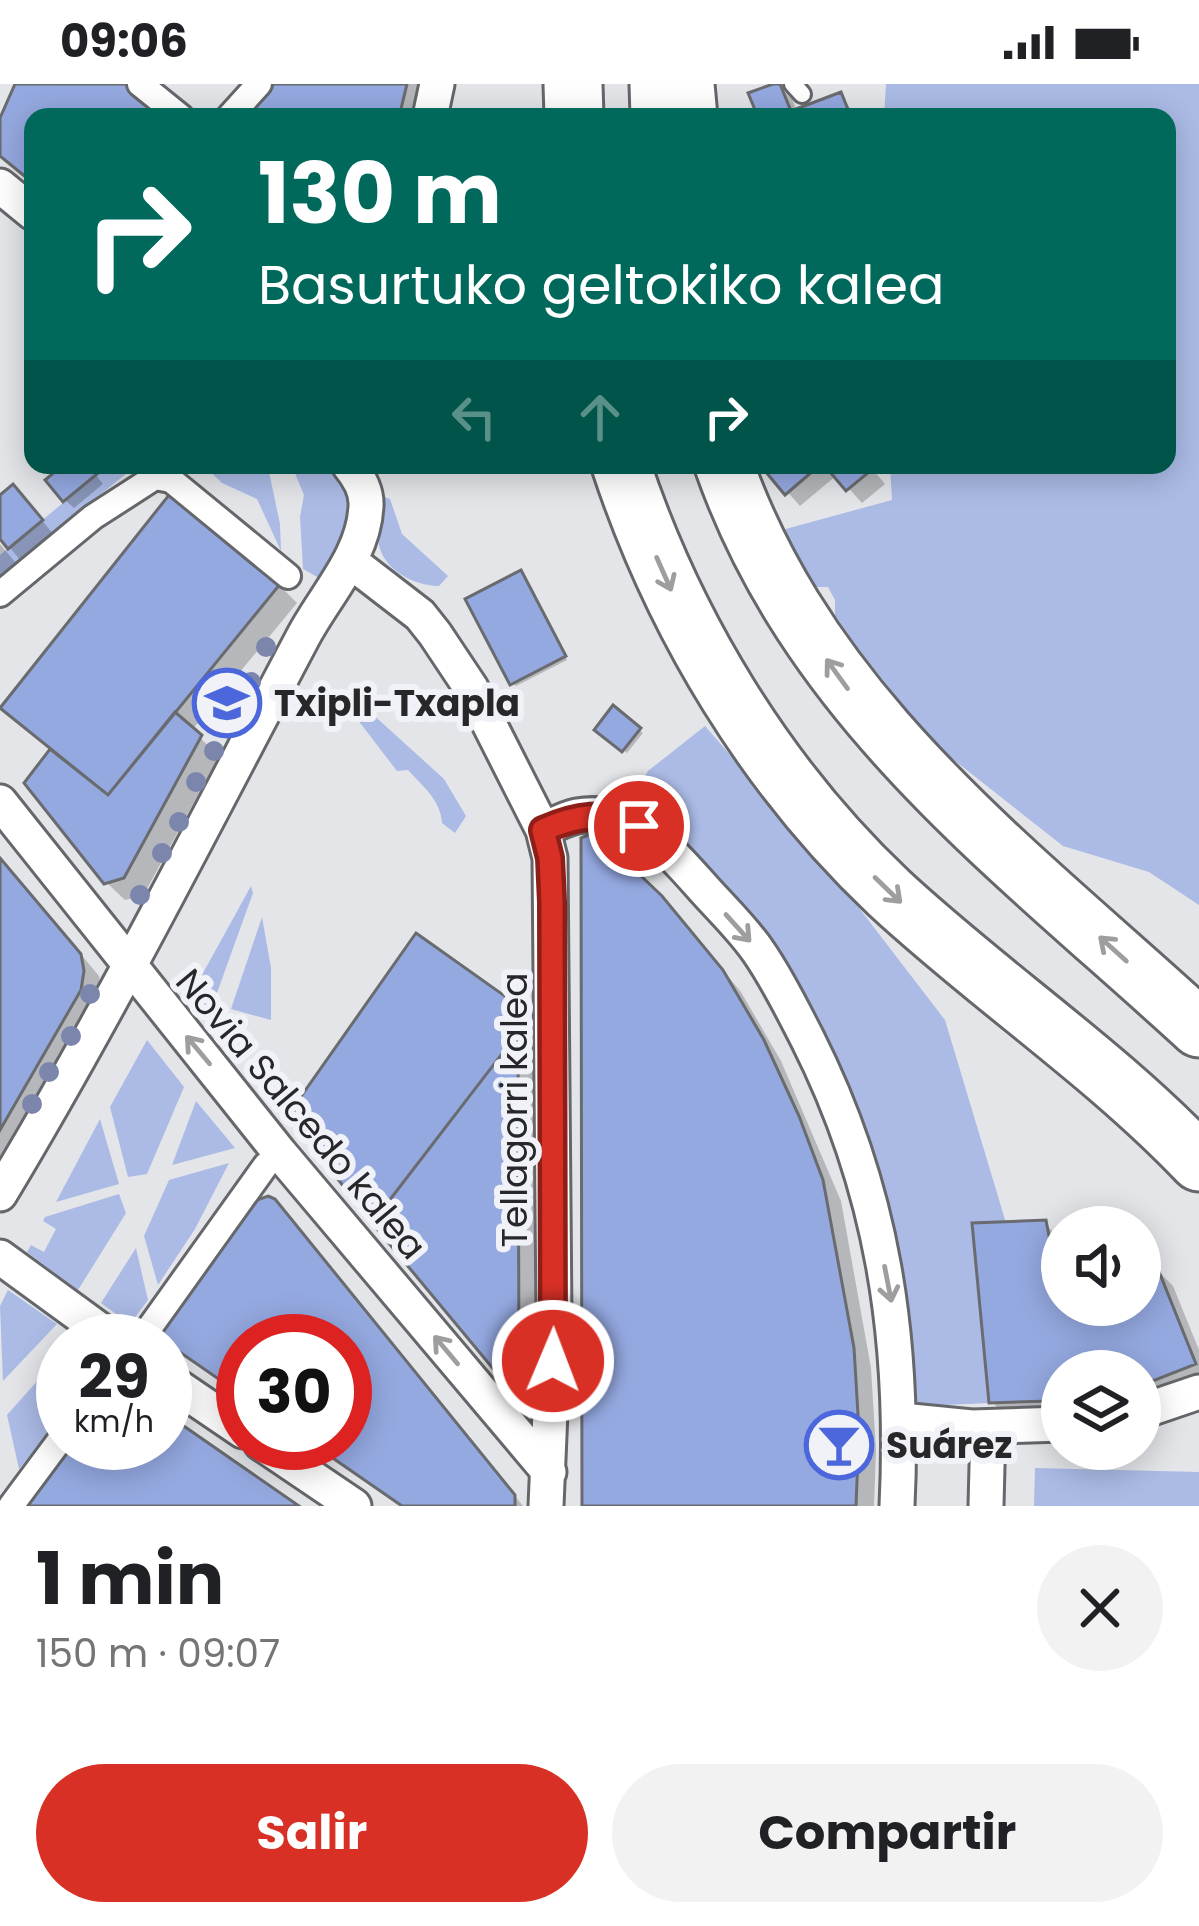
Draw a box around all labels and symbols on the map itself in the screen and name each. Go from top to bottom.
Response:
one-way arrow [654,555,676,591]
one-way arrow [824,658,850,691]
school or university icon: Txipli-Txapla [192,668,262,738]
place label: Txipli-Txapla [274,678,520,729]
pin [588,775,690,877]
one-way arrow [873,876,902,904]
one-way arrow [724,912,751,943]
one-way arrow [1098,936,1128,963]
street label: Novia Salcedo kalea [164,958,438,1270]
street label: Tellagorri kalea [489,973,540,1247]
one-way arrow [184,1035,212,1066]
one-way arrow [878,1263,900,1302]
position arrow [490,1298,616,1424]
speed limit sign: 30 [216,1314,372,1470]
one-way arrow [433,1335,461,1366]
bar icon: Suárez [804,1410,874,1480]
place label: Suárez [886,1420,1012,1471]

